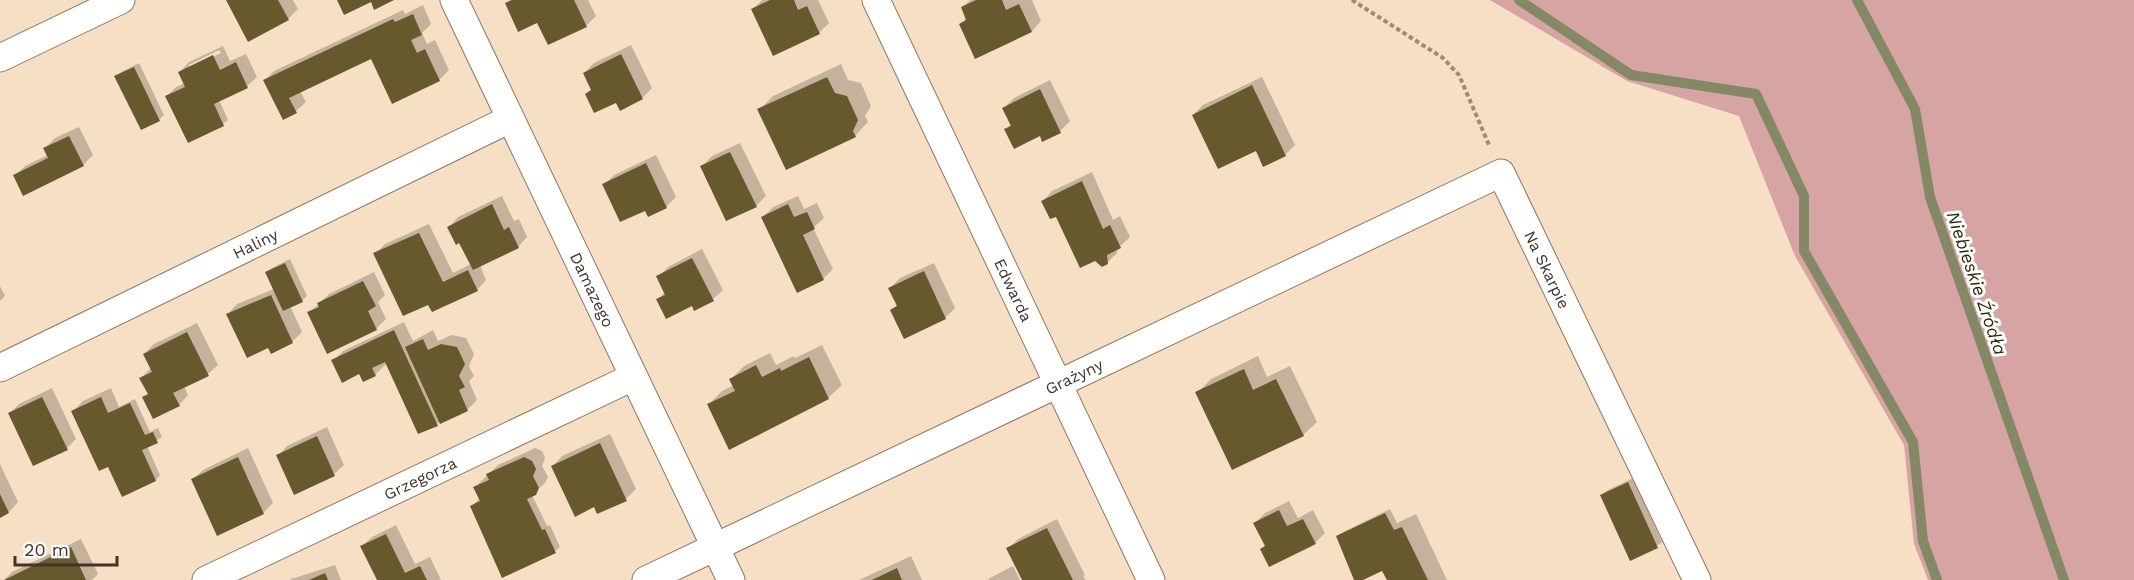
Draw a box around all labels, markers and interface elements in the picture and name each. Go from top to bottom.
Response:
water label: Niebieskie Źródła [1943,208,2011,358]
street label: Haliny [230,224,282,262]
street label: Na Skarpie [1521,227,1574,312]
street label: Damazego [566,249,618,330]
street label: Edwarda [990,255,1037,325]
street label: Grażyny [1042,354,1107,398]
street label: Grzegorza [381,453,459,504]
scale bar [15,529,117,567]
text: 20 m [24,539,69,560]

